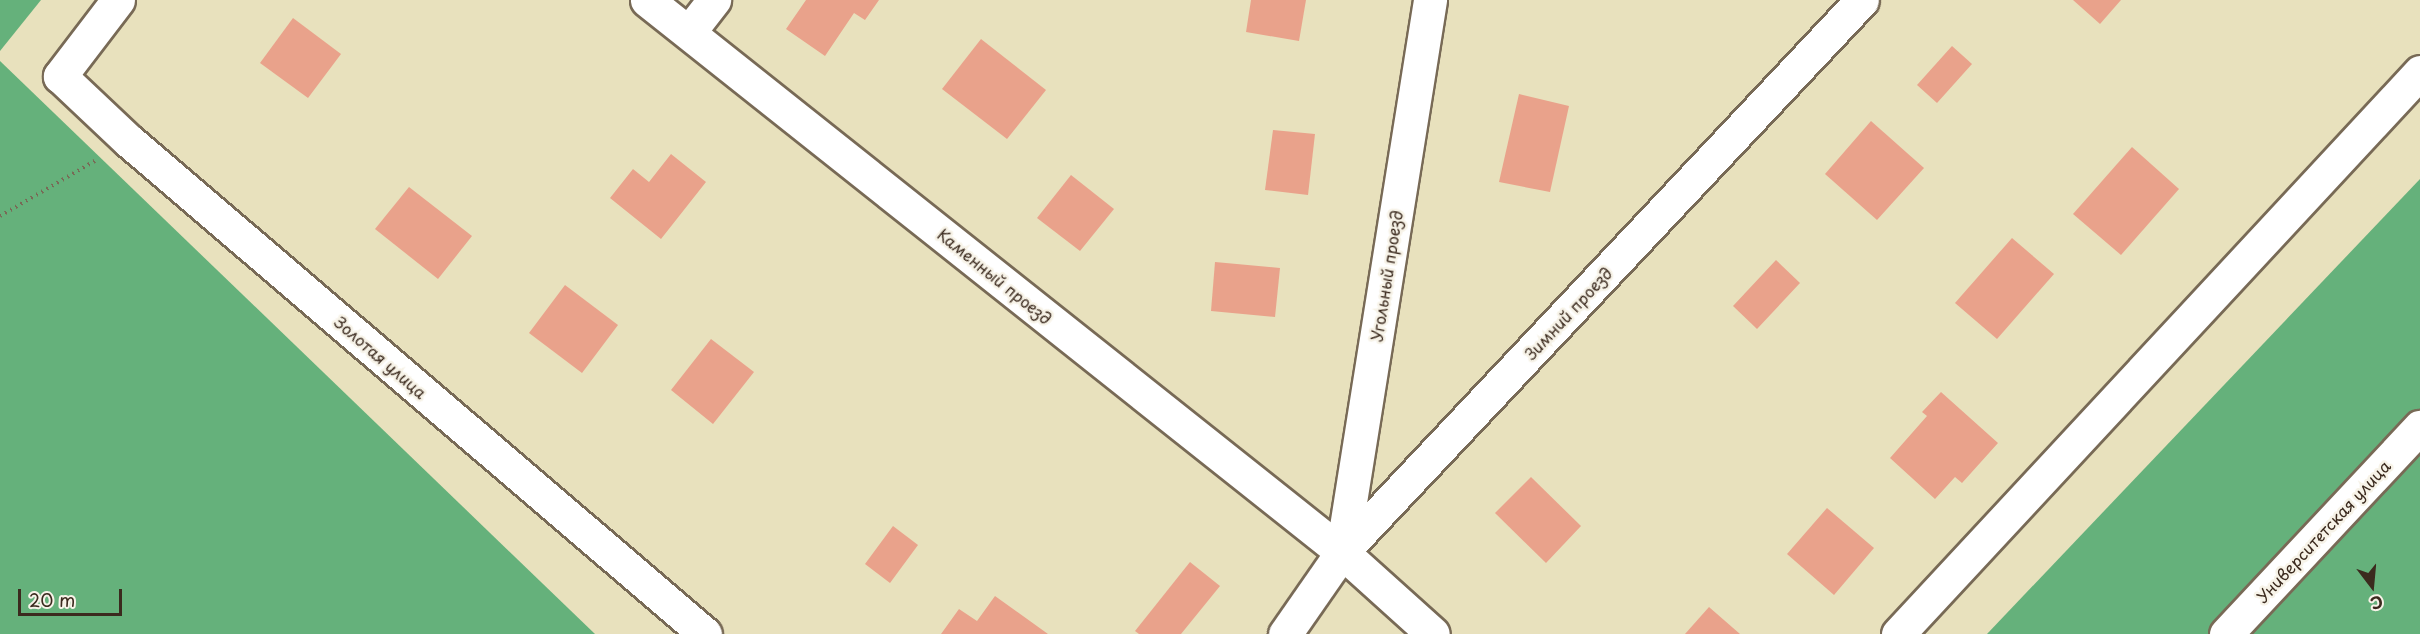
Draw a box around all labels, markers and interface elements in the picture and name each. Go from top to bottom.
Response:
street label: Угольный проезд [1366,209,1406,343]
street label: Каменный проезд [934,224,1056,328]
street label: Зимний проезд [1520,263,1616,363]
street label: Золотая улица [331,312,431,402]
street label: Университетская улица [2252,456,2394,606]
north arrow [2342,556,2402,616]
scale bar [21,577,124,615]
text: 20 m [29,586,75,613]
text: С [2368,590,2386,616]

